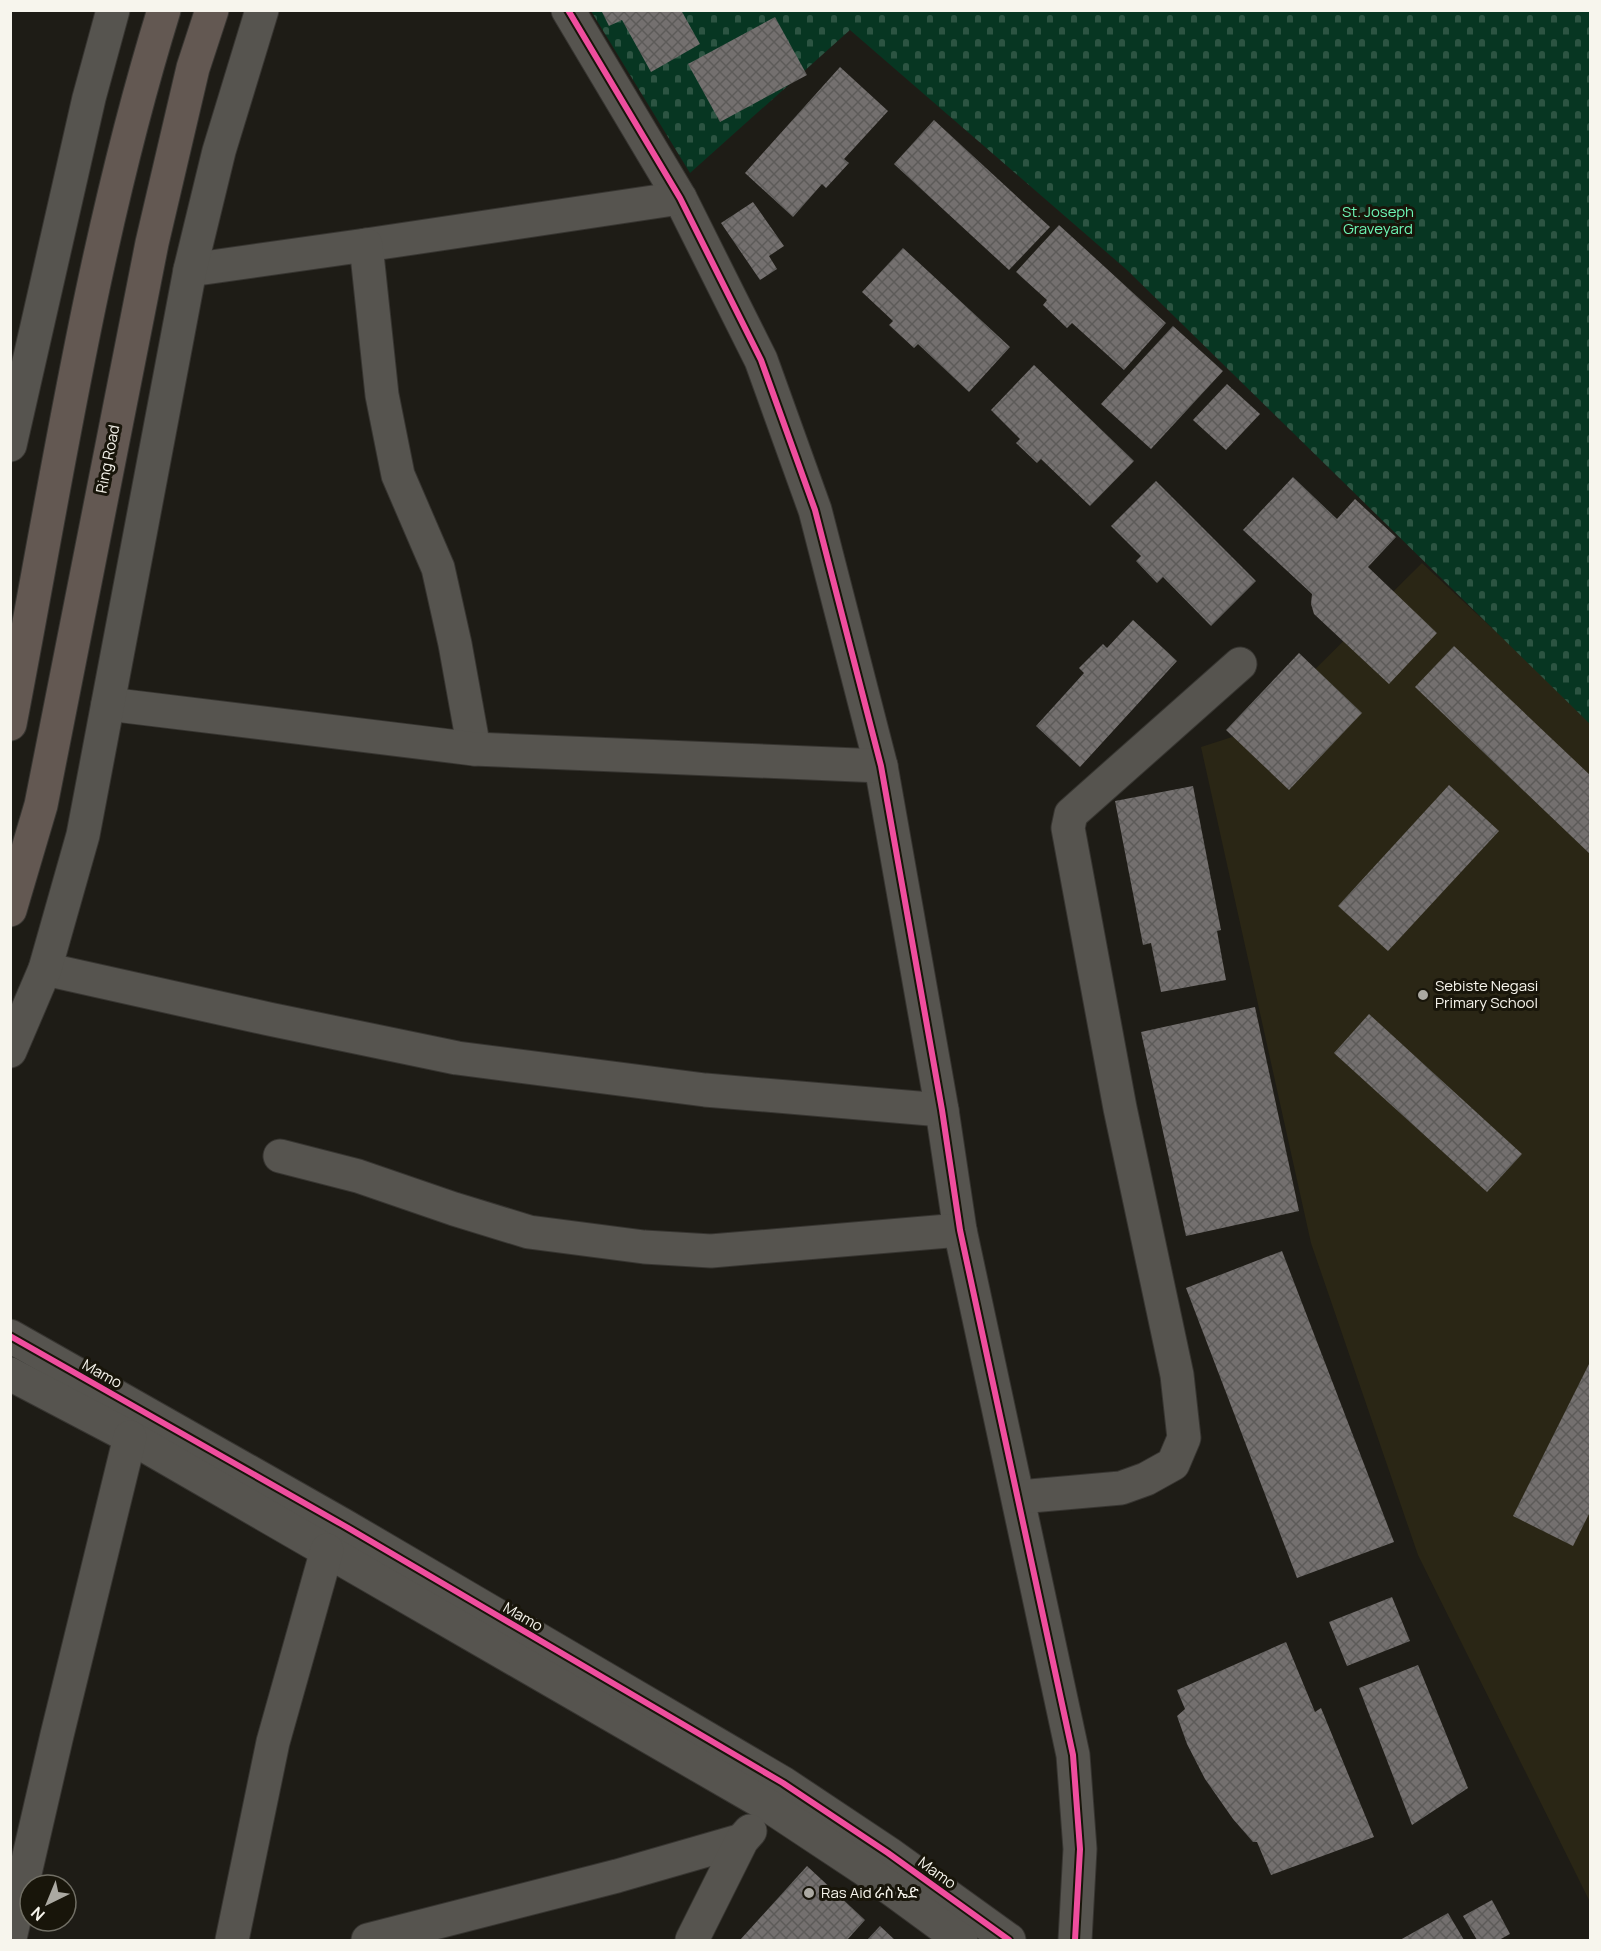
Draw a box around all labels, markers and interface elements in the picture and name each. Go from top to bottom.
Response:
park label: St. Joseph Graveyard [1342,201,1414,239]
street label: Ring Road [91,423,124,495]
place label: Sebiste Negasi Primary School [1435,975,1538,1013]
marker: Sebiste Negasi Primary School [1416,988,1430,1002]
street label: Mamo [79,1354,126,1393]
street label: Mamo [500,1597,547,1636]
street label: Mamo [914,1852,961,1894]
north arrow [18,1873,78,1933]
place label: Ras Aid ራስ ኤድ [821,1882,919,1903]
marker: Ras Aid ራስ ኤድ [802,1886,816,1900]
text: N [26,1902,49,1926]

